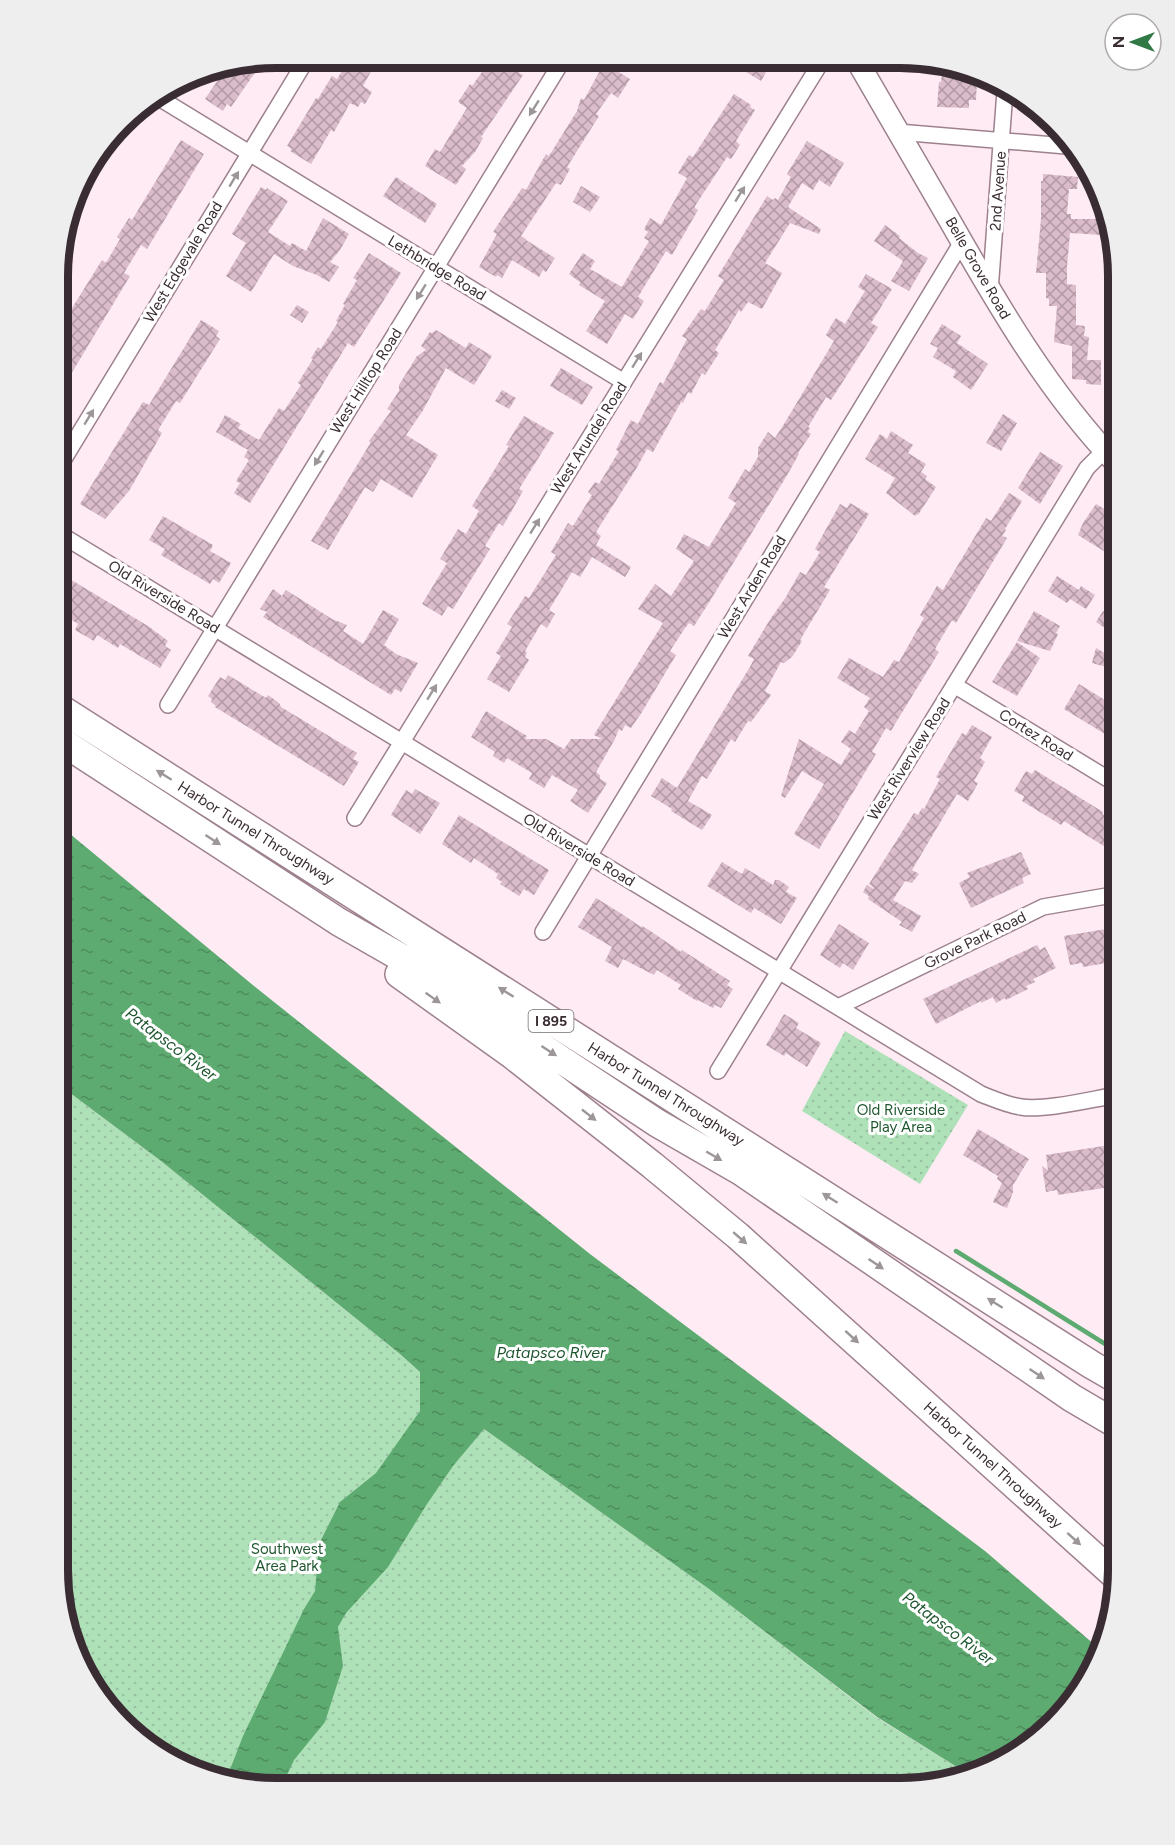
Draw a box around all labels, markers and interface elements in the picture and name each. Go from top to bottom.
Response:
north arrow [1103,12,1163,72]
text: N [1109,36,1128,48]
one-way arrow [528,100,539,116]
street label: 2nd Avenue [986,150,1010,232]
one-way arrow [229,170,240,187]
one-way arrow [734,186,745,202]
street label: West Edgevale Road [140,198,226,326]
street label: Belle Grove Road [941,214,1015,322]
street label: Lethbridge Road [385,232,489,304]
one-way arrow [415,284,426,300]
street label: West Hilltop Road [326,325,406,437]
one-way arrow [632,352,643,368]
street label: West Arundel Road [547,379,631,497]
one-way arrow [84,408,94,425]
one-way arrow [314,450,324,467]
one-way arrow [529,518,540,534]
street label: West Arden Road [714,532,790,642]
street label: Old Riverside Road [105,557,223,637]
one-way arrow [427,684,438,700]
street label: West Riverview Road [864,694,954,824]
street label: Cortez Road [996,705,1076,765]
one-way arrow [156,770,172,781]
street label: Harbor Tunnel Throughway [174,777,338,889]
street label: Old Riverside Road [520,810,638,890]
one-way arrow [204,834,220,846]
street label: Grove Park Road [921,908,1029,972]
one-way arrow [498,987,514,998]
one-way arrow [425,992,441,1003]
water label: Patapsco River [122,1004,221,1085]
road number: I 895 [528,1010,574,1032]
street label: Harbor Tunnel Throughway [584,1038,748,1150]
one-way arrow [541,1046,558,1057]
park label: Old Riverside Play Area [857,1101,945,1136]
one-way arrow [581,1108,597,1121]
one-way arrow [706,1150,722,1161]
one-way arrow [822,1193,838,1204]
one-way arrow [732,1231,747,1244]
one-way arrow [868,1258,884,1270]
one-way arrow [987,1297,1003,1309]
one-way arrow [845,1330,859,1344]
water label: Patapsco River [496,1343,606,1362]
one-way arrow [1029,1368,1045,1380]
street label: Harbor Tunnel Throughway [920,1398,1066,1532]
one-way arrow [1066,1532,1081,1545]
park label: Southwest Area Park [251,1540,324,1575]
water label: Patapsco River [899,1588,998,1669]

